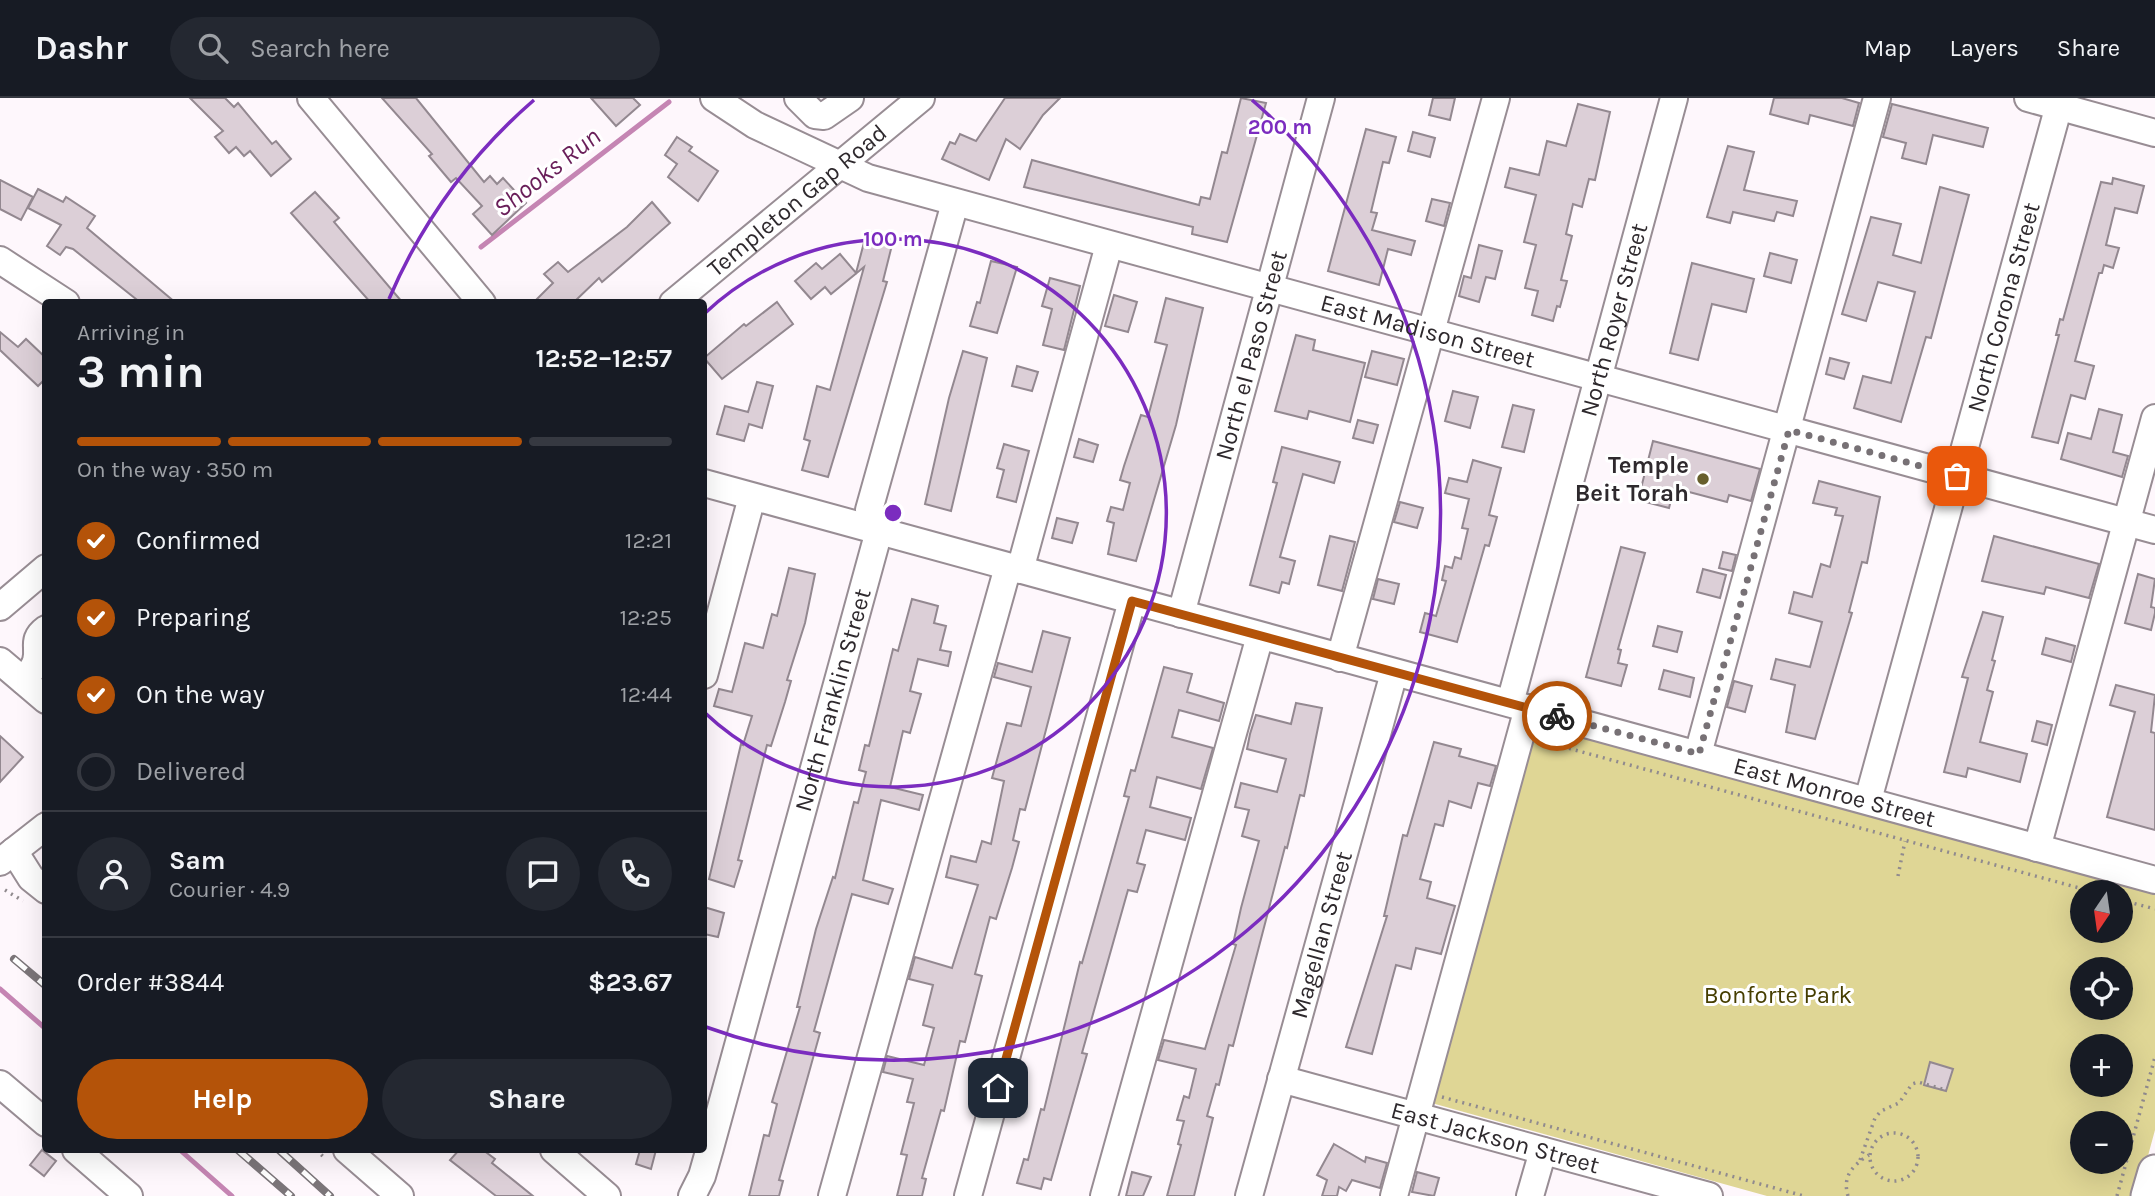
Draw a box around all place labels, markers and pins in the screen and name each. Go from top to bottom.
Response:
pin [1927,446,1987,506]
place label: Temple Beit Torah [1575,451,1689,507]
marker: Temple Beit Torah [1695,471,1711,487]
centre of rings [881,501,905,525]
pin [968,1058,1028,1118]

